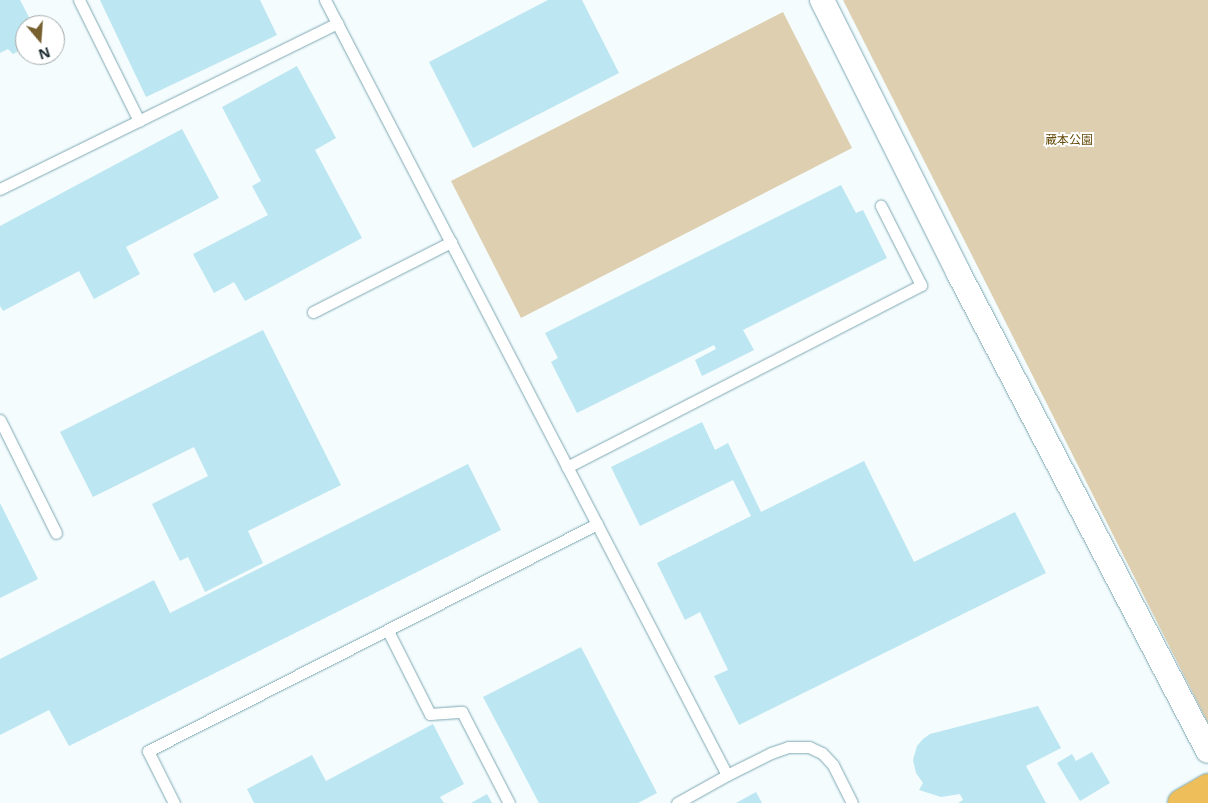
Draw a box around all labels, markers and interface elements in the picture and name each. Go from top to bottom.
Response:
north arrow [15,15,65,65]
text: N [36,43,53,65]
park label: 蔵本公園 [1045,133,1093,147]

